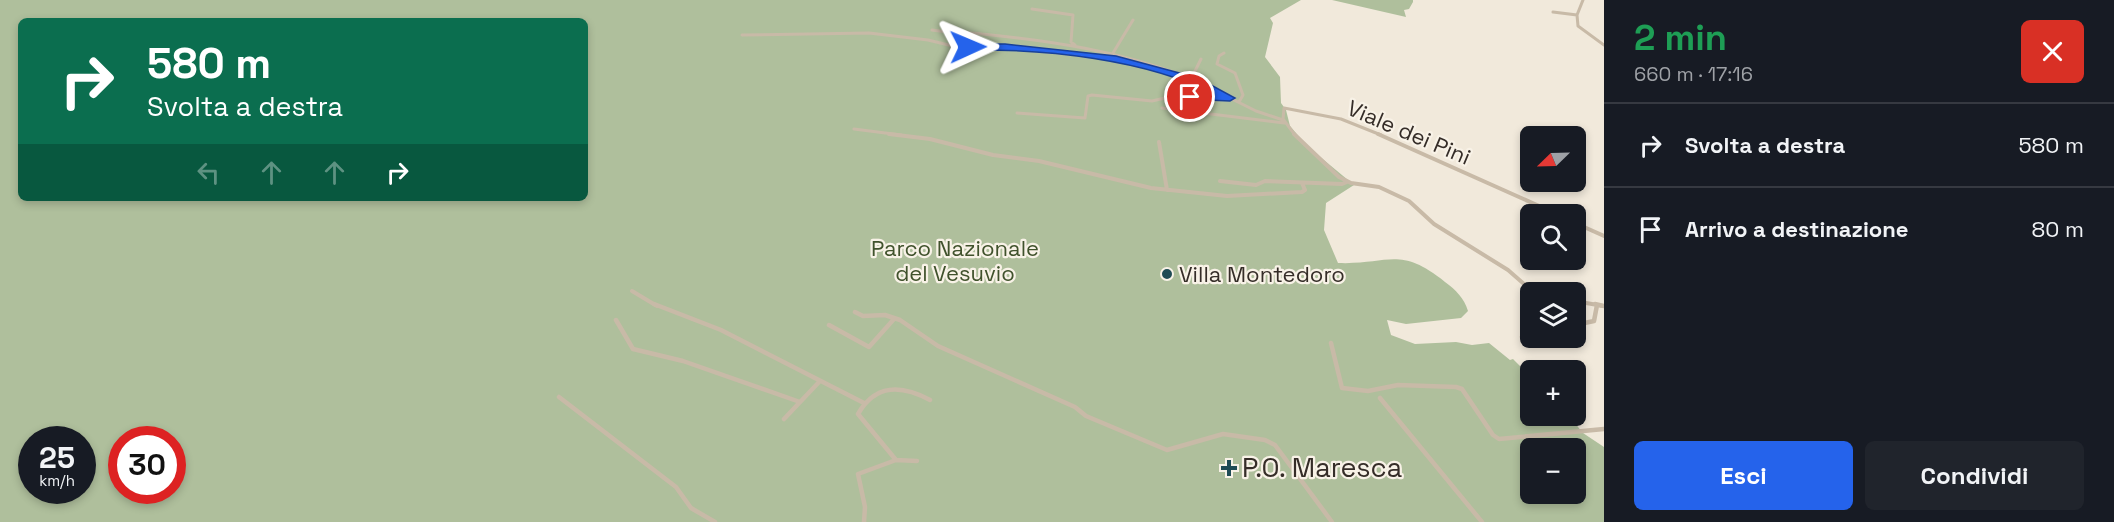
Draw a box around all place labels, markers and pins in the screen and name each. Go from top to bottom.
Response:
pin [1164,71,1215,122]
place label: Villa Montedoro [1179,260,1345,288]
marker: Villa Montedoro [1160,267,1174,281]
place label: P.O. Maresca [1242,450,1402,485]
marker: P.O. Maresca [1220,459,1238,477]

